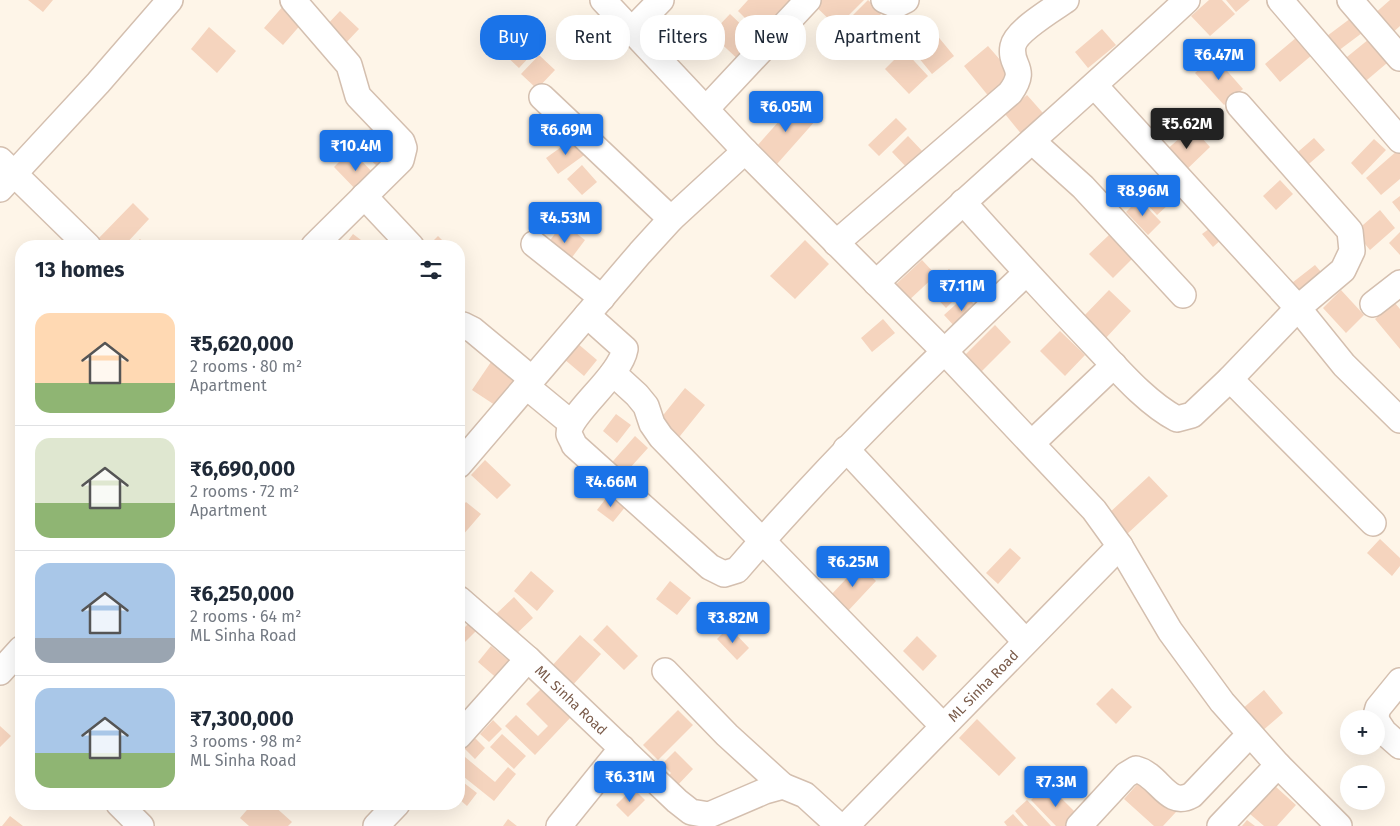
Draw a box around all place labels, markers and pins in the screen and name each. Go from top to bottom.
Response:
pin: ₹6.47M [1178,38,1260,81]
pin: ₹6.05M [745,90,827,133]
pin: ₹5.62M [1146,108,1228,150]
pin: ₹6.69M [525,114,607,156]
pin: ₹10.4M [315,130,397,172]
pin: ₹8.96M [1102,174,1184,217]
pin: ₹4.53M [524,202,606,244]
pin: ₹7.11M [921,270,1003,312]
pin: ₹4.66M [570,466,652,508]
pin: ₹6.25M [812,546,894,588]
pin: ₹3.82M [692,602,774,644]
pin: ₹6.31M [589,760,671,803]
pin: ₹7.3M [1021,766,1091,808]

